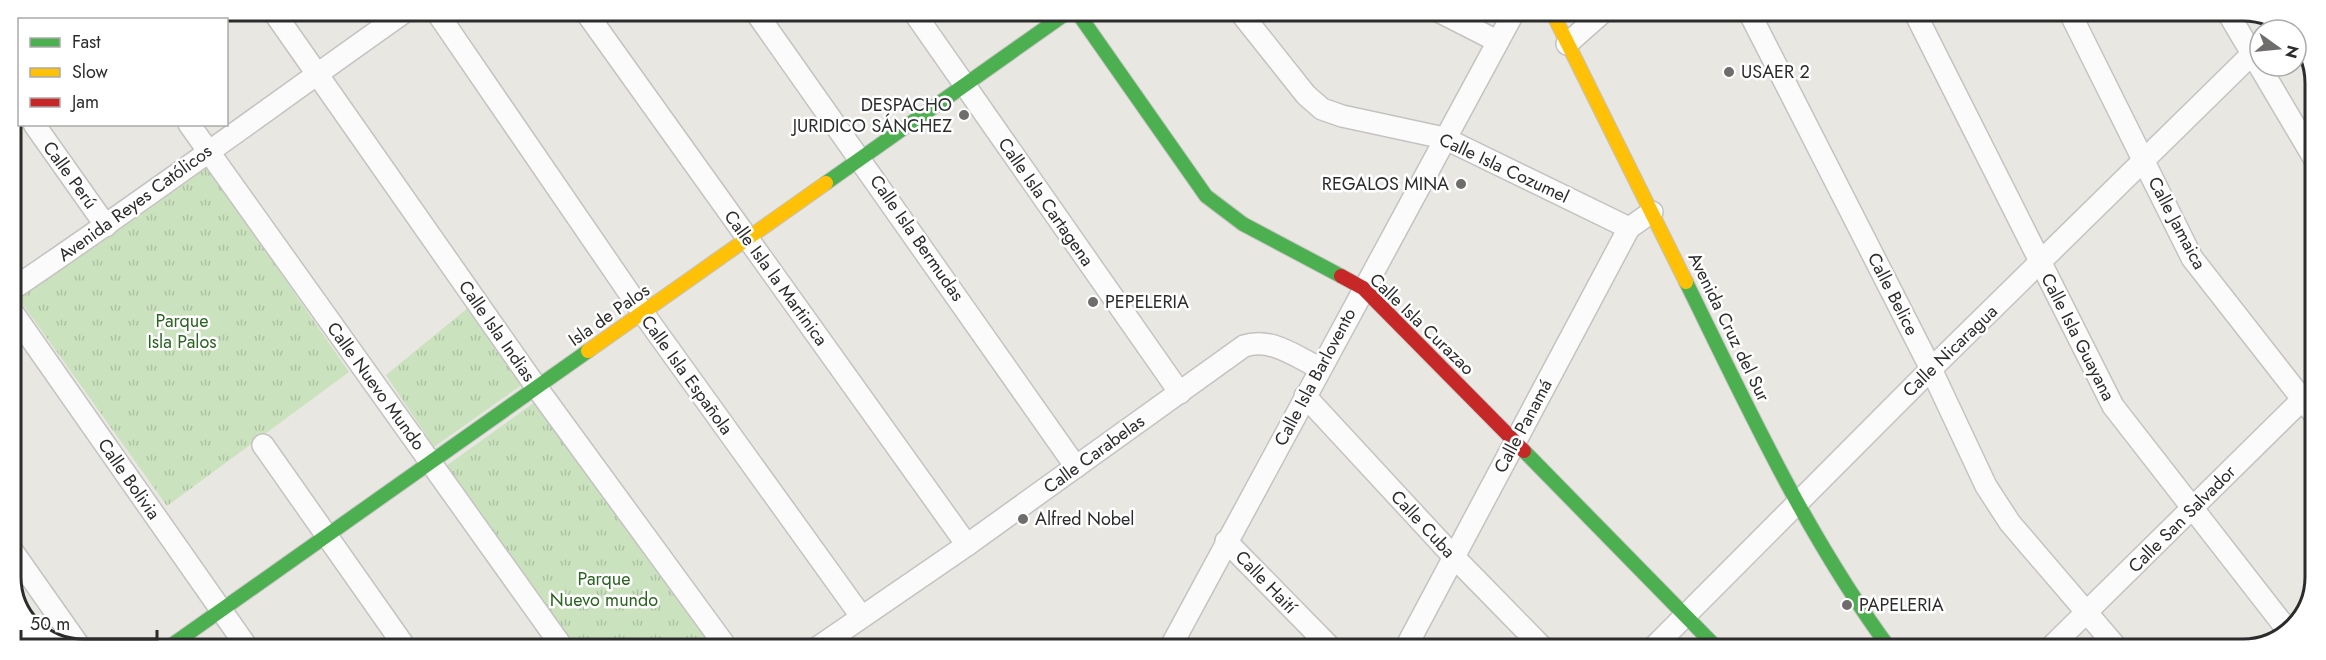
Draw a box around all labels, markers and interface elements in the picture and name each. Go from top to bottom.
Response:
legend [18,18,228,126]
north arrow [2248,18,2308,78]
text: Fast [72,29,101,55]
text: N [2279,43,2305,61]
text: Slow [72,59,109,85]
place label: USAER 2 [1741,59,1810,85]
marker: USAER 2 [1722,65,1736,79]
text: Jam [70,89,99,115]
place label: DESPACHO JURIDICO SÁNCHEZ [791,92,952,139]
marker: DESPACHO JURIDICO SÁNCHEZ [957,108,971,122]
street label: Calle Isla Cozumel [1435,126,1573,210]
street label: Calle Isla Cartagena [992,132,1100,272]
street label: Calle Perú [37,136,103,214]
street label: Avenida Reyes Católicos [53,138,217,268]
street label: Calle Isla Bermudas [864,170,970,306]
place label: REGALOS MINA [1322,171,1449,197]
street label: Calle Jamaica [2142,172,2212,274]
marker: REGALOS MINA [1454,177,1468,191]
street label: Calle Isla la Martinica [718,205,834,351]
street label: Avenida Cruz del Sur [1682,248,1777,406]
street label: Calle Belice [1861,248,1925,340]
street label: Calle Isla Curazao [1364,267,1480,381]
street label: Calle Isla Guayana [2035,269,2121,405]
street label: Calle Isla Indias [452,275,542,387]
street label: Isla de Palos [563,277,655,353]
place label: PEPELERIA [1105,289,1189,315]
marker: PEPELERIA [1086,295,1100,309]
street label: Calle Nicaragua [1897,299,2003,403]
street label: Calle Isla Barlovento [1268,303,1362,451]
park label: Parque Isla Palos [147,308,217,355]
street label: Calle Isla Española [635,310,739,440]
street label: Calle Nuevo Mundo [321,317,432,456]
street label: Calle Panamá [1487,375,1559,477]
street label: Calle Carabelas [1038,408,1150,500]
street label: Calle Bolivia [91,433,167,525]
street label: Calle San Salvador [2122,459,2242,579]
street label: Calle Cuba [1385,484,1461,564]
place label: Alfred Nobel [1035,506,1134,532]
marker: Alfred Nobel [1016,512,1030,526]
street label: Calle Haití [1229,544,1304,620]
park label: Parque Nuevo mundo [550,566,658,613]
place label: PAPELERIA [1859,592,1944,618]
marker: PAPELERIA [1840,598,1854,612]
scale bar [21,603,158,641]
text: 50 m [30,611,70,637]

